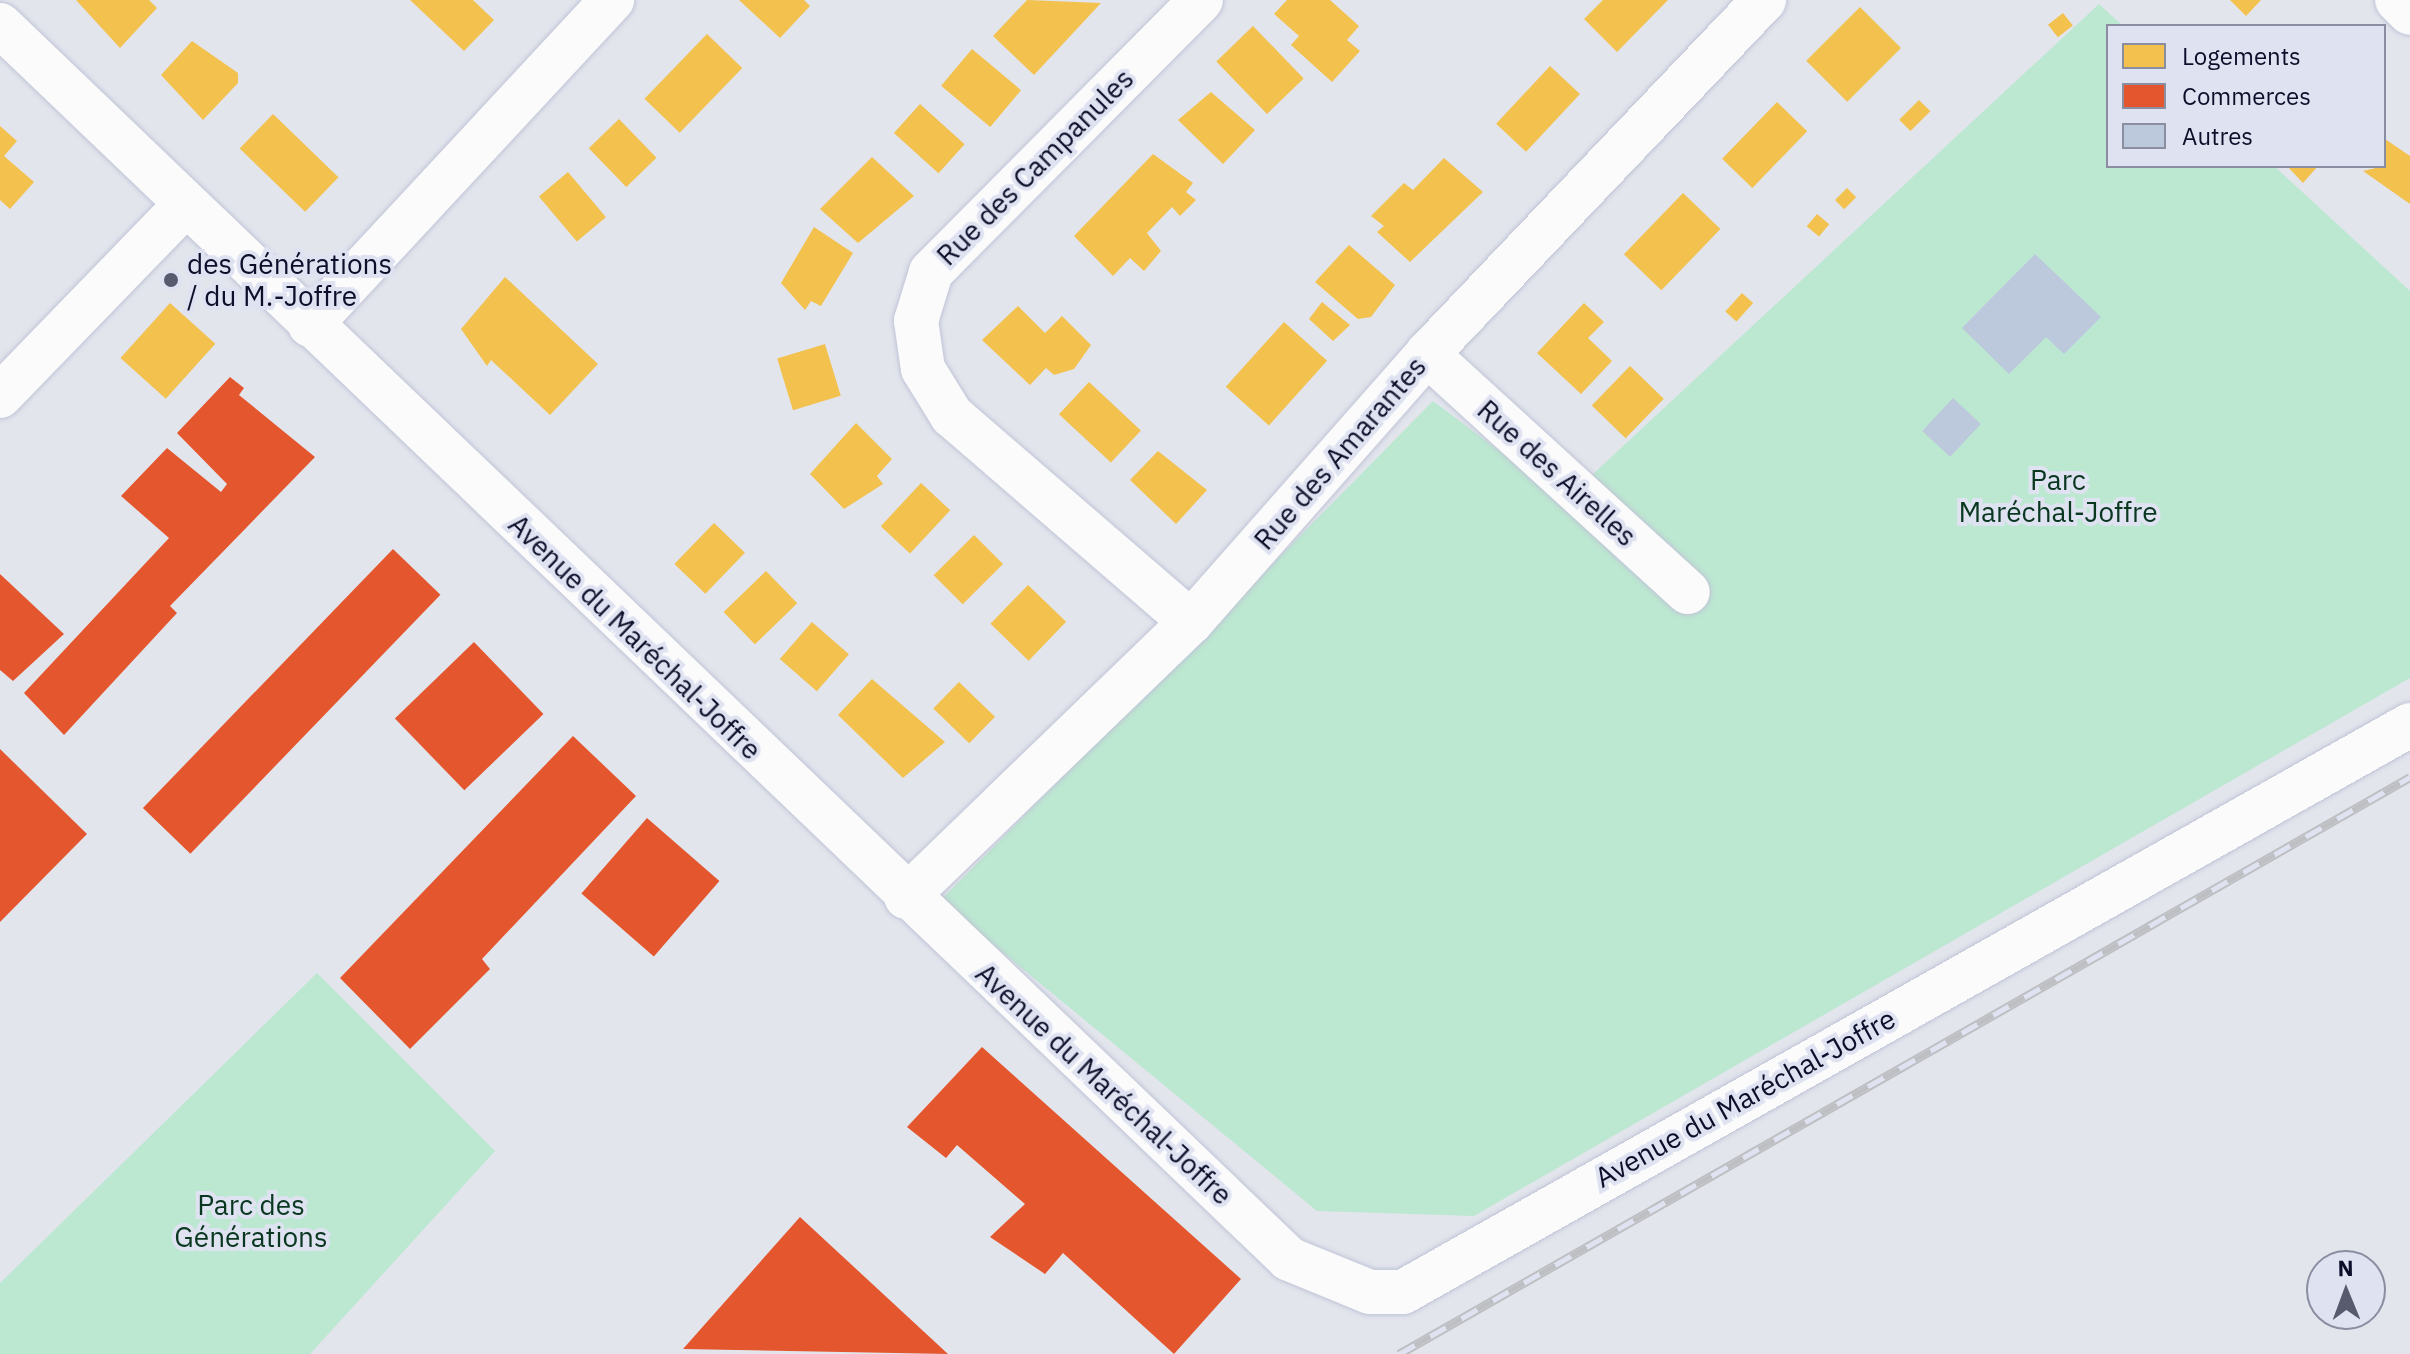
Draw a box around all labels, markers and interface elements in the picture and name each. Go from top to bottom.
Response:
legend [2106,24,2386,168]
text: Logements [2182,40,2301,72]
street label: Rue des Campanules [930,62,1140,272]
text: Commerces [2182,80,2311,112]
text: Autres [2182,120,2253,152]
place label: des Générations / du M.-Joffre [187,247,392,313]
marker: des Générations / du M.-Joffre [162,271,180,289]
street label: Rue des Amarantes [1247,350,1433,556]
street label: Rue des Airelles [1471,393,1643,553]
park label: Parc Maréchal-Joffre [1958,463,2158,529]
street label: Avenue du Maréchal-Joffre [502,507,768,767]
street label: Avenue du Maréchal-Joffre [969,956,1239,1212]
street label: Avenue du Maréchal-Joffre [1589,1001,1901,1195]
park label: Parc des Générations [174,1188,328,1254]
north arrow [2306,1250,2386,1330]
text: N [2337,1253,2354,1282]

